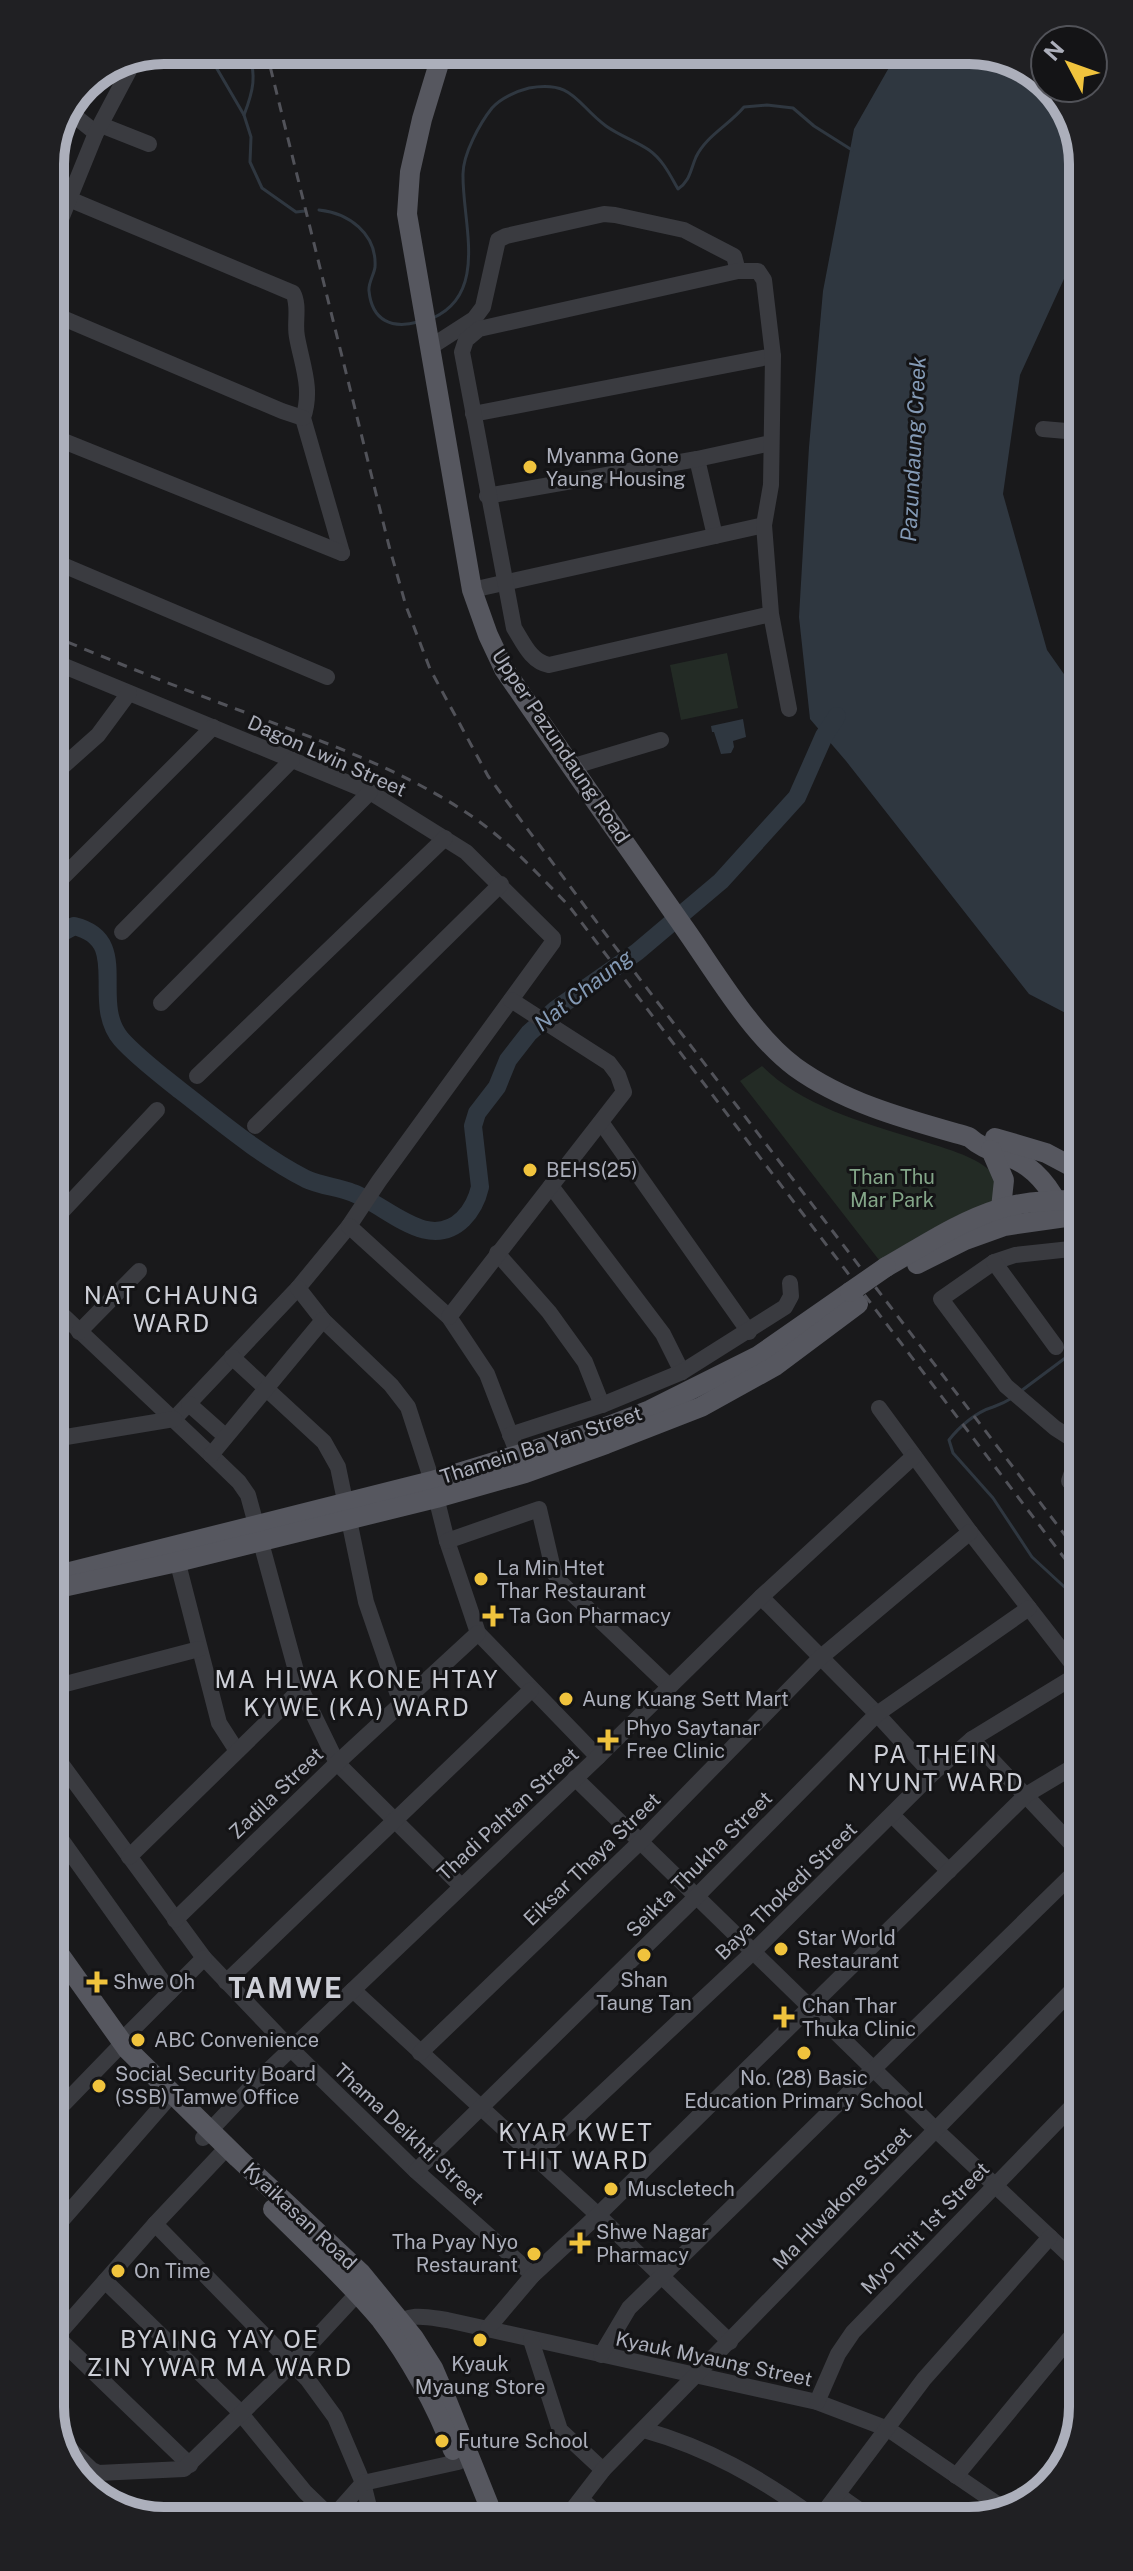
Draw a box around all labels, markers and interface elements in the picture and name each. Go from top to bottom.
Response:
north arrow [1029,24,1109,104]
text: N [1038,36,1069,66]
water label: Pazundaung Creek [895,355,931,543]
place label: Myanma Gone Yaung Housing [546,444,686,491]
marker: Myanma Gone Yaung Housing [521,458,539,476]
street label: Upper Pazundaung Road [487,644,635,848]
street label: Dagon Lwin Street [244,710,410,802]
water label: Nat Chaung [529,943,638,1036]
place label: BEHS(25) [546,1158,638,1182]
marker: BEHS(25) [521,1161,539,1179]
park label: Than Thu Mar Park [849,1165,935,1212]
district label: NAT CHAUNG WARD [84,1281,260,1337]
street label: Thamein Ba Yan Street [437,1401,645,1489]
place label: La Min Htet Thar Restaurant [497,1556,646,1603]
marker: La Min Htet Thar Restaurant [472,1570,490,1588]
place label: Ta Gon Pharmacy [509,1604,671,1628]
marker: Ta Gon Pharmacy [484,1607,502,1625]
district label: MA HLWA KONE HTAY KYWE (KA) WARD [215,1665,499,1721]
place label: Aung Kuang Sett Mart [582,1687,789,1711]
marker: Aung Kuang Sett Mart [557,1690,575,1708]
place label: Phyo Saytanar Free Clinic [626,1716,761,1763]
marker: Phyo Saytanar Free Clinic [597,1729,619,1751]
district label: PA THEIN NYUNT WARD [847,1740,1025,1796]
street label: Zadila Street [224,1742,328,1844]
street label: Thadi Pahtan Street [432,1742,584,1886]
street label: Seikta Thukha Street [621,1786,777,1942]
street label: Eiksar Thaya Street [519,1787,665,1931]
street label: Baya Thokedi Street [710,1817,862,1965]
place label: Star World Restaurant [797,1926,899,1973]
marker: Star World Restaurant [772,1940,790,1958]
marker: Shan Taung Tan [635,1946,653,1964]
place label: Shan Taung Tan [596,1968,692,2015]
place label: Shwe Oh [113,1970,195,1994]
district label: TAMWE [228,1971,344,2004]
marker: Shwe Oh [88,1973,106,1991]
place label: Chan Thar Thuka Clinic [802,1994,916,2041]
marker: Chan Thar Thuka Clinic [773,2006,795,2028]
place label: ABC Convenience [154,2028,319,2052]
marker: ABC Convenience [129,2031,147,2049]
marker: No. (28) Basic Education Primary School [795,2044,813,2062]
street label: Thama Deikhti Street [329,2058,489,2210]
place label: Social Security Board (SSB) Tamwe Office [115,2062,316,2109]
place label: No. (28) Basic Education Primary School [684,2066,924,2113]
marker: Social Security Board (SSB) Tamwe Office [90,2077,108,2095]
district label: KYAR KWET THIT WARD [498,2118,654,2174]
street label: Ma Hlwakone Street [768,2122,916,2274]
street label: Kyaikasan Road [238,2157,362,2275]
street label: Myo Thit 1st Street [856,2157,994,2299]
place label: Muscletech [627,2177,735,2201]
marker: Muscletech [602,2180,620,2198]
place label: Shwe Nagar Pharmacy [596,2220,709,2267]
place label: Tha Pyay Nyo Restaurant [392,2230,518,2277]
marker: Shwe Nagar Pharmacy [571,2234,589,2252]
marker: Tha Pyay Nyo Restaurant [525,2245,543,2263]
place label: On Time [134,2259,211,2283]
marker: On Time [109,2262,127,2280]
district label: BYAING YAY OE ZIN YWAR MA WARD [87,2325,353,2381]
street label: Kyauk Myaung Street [613,2326,815,2392]
marker: Kyauk Myaung Store [471,2331,489,2349]
place label: Kyauk Myaung Store [415,2352,545,2399]
place label: Future School [458,2429,589,2453]
marker: Future School [433,2432,451,2450]

